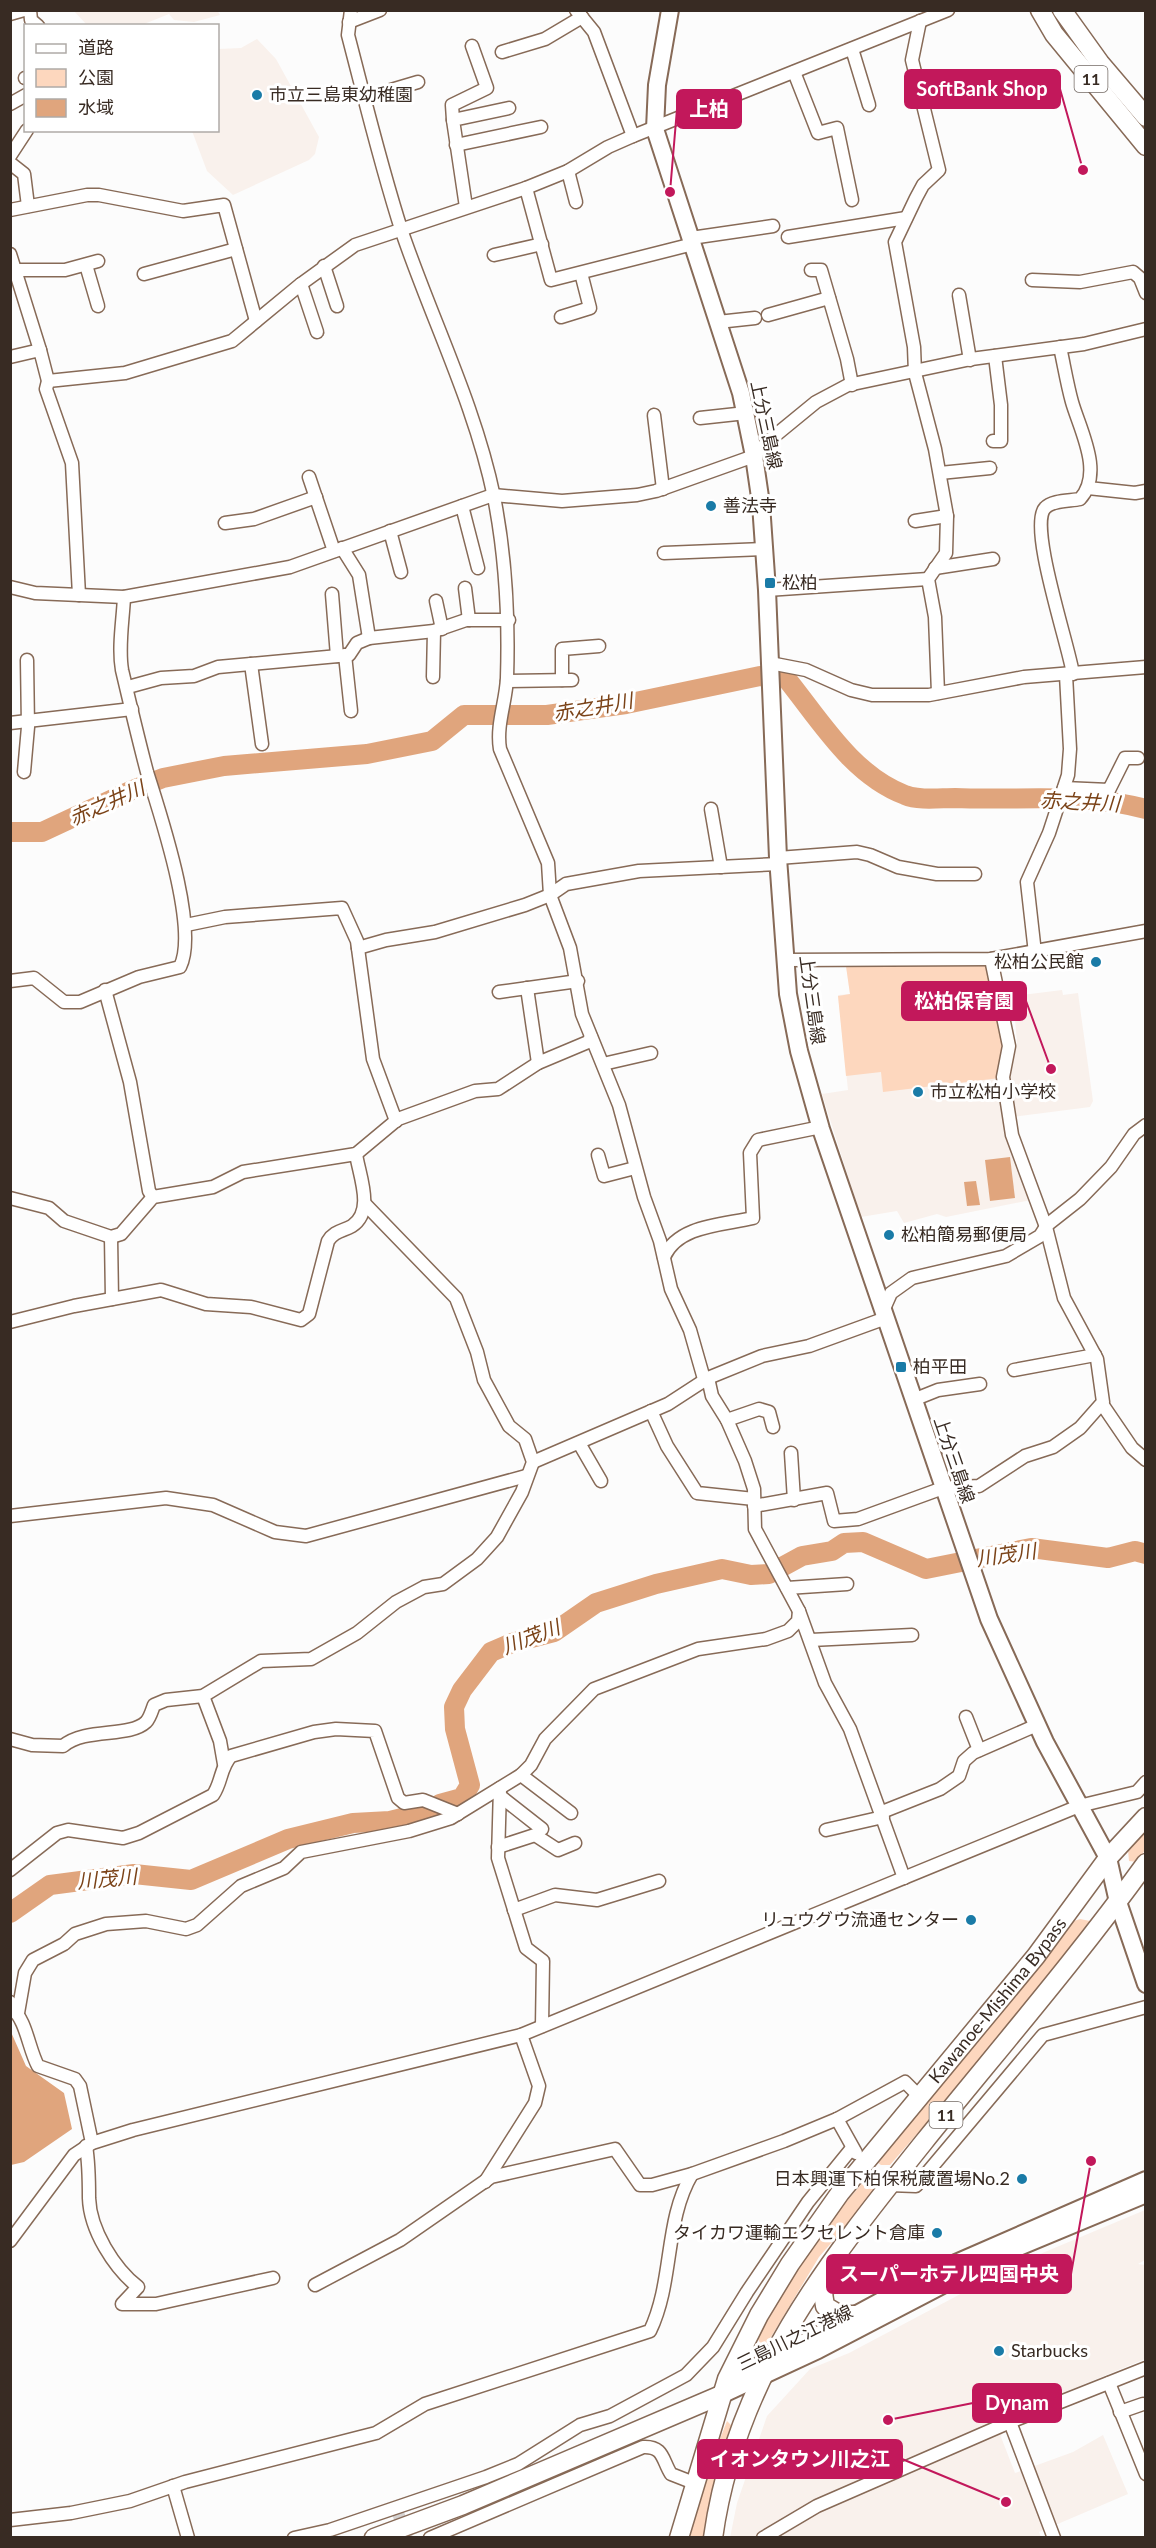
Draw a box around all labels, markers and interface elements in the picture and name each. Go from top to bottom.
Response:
legend [24,24,219,132]
text: 道路 [78,36,114,58]
text: 公園 [78,66,114,88]
road number: 11 [1074,66,1108,92]
callout: SoftBank Shop [905,70,1060,108]
text: SoftBank Shop [916,76,1048,100]
place label: 市立三島東幼稚園 [269,83,413,105]
marker: 市立三島東幼稚園 [250,88,264,102]
callout: 上柏 [677,90,741,128]
text: 水域 [78,96,114,118]
text: 上柏 [689,96,729,120]
street label: 上分三島線 [747,378,787,471]
place label: 善法寺 [723,494,777,516]
marker: 善法寺 [704,499,718,513]
place label: 松柏 [782,571,818,593]
marker: 松柏 [763,576,777,590]
water label: 赤之井川 [551,687,636,725]
water label: 赤之井川 [65,774,150,829]
water label: 赤之井川 [1039,787,1123,815]
place label: 松柏公民館 [994,950,1084,972]
street label: 上分三島線 [796,954,830,1046]
marker: 松柏公民館 [1089,955,1103,969]
callout: 松柏保育園 [902,982,1026,1020]
text: 松柏保育園 [914,988,1014,1012]
place label: 市立松柏小学校 [930,1080,1056,1102]
marker: 市立松柏小学校 [911,1085,925,1099]
place label: 松柏簡易郵便局 [901,1223,1027,1245]
marker: 松柏簡易郵便局 [882,1228,896,1242]
place label: 柏平田 [913,1355,967,1377]
marker: 柏平田 [894,1360,908,1374]
street label: 上分三島線 [930,1414,980,1506]
water label: 川茂川 [974,1538,1039,1570]
water label: 川茂川 [498,1613,565,1658]
water label: 川茂川 [76,1863,140,1893]
place label: リュウグウ流通センター [761,1908,959,1930]
street label: Kawanoe-Mishima Bypass [923,1913,1071,2087]
marker: リュウグウ流通センター [964,1913,978,1927]
road number: 11 [930,2102,962,2128]
place label: 日本興運下柏保税蔵置場No.2 [774,2167,1010,2189]
marker: 日本興運下柏保税蔵置場No.2 [1015,2172,1029,2186]
place label: タイカワ運輸エクセレント倉庫 [673,2221,925,2243]
marker: タイカワ運輸エクセレント倉庫 [930,2226,944,2240]
callout: スーパーホテル四国中央 [827,2255,1071,2293]
text: スーパーホテル四国中央 [839,2261,1059,2285]
street label: 三島川之江港線 [733,2300,856,2375]
place label: Starbucks [1011,2339,1088,2361]
marker: Starbucks [992,2344,1006,2358]
callout: Dynam [973,2384,1061,2422]
text: Dynam [985,2390,1049,2414]
callout: イオンタウン川之江 [698,2440,902,2478]
text: イオンタウン川之江 [710,2446,890,2470]

